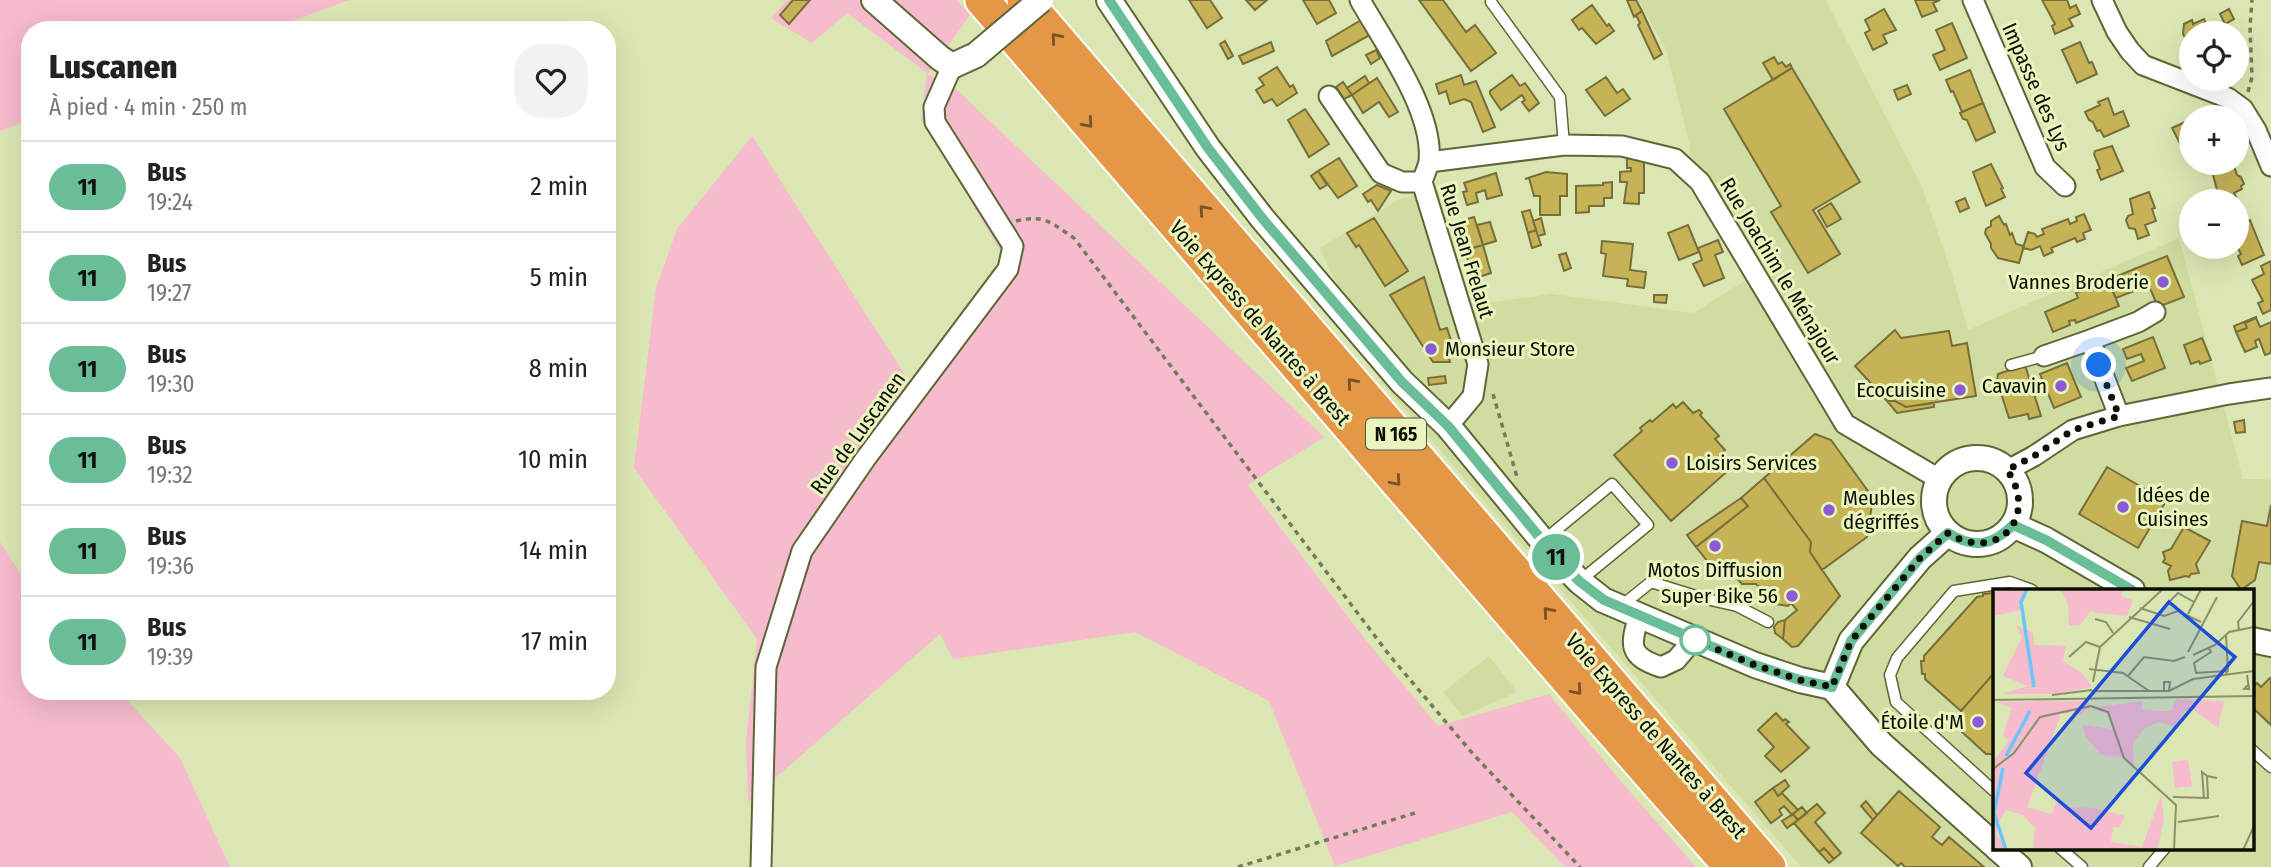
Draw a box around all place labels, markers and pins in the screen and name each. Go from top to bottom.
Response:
place label: Vannes Broderie [2009,269,2149,295]
marker: Vannes Broderie [2155,274,2171,290]
place label: Monsieur Store [1445,336,1575,362]
marker: Monsieur Store [1423,341,1439,357]
place label: Cavavin [1982,373,2047,399]
place label: Ecocuisine [1856,377,1946,403]
marker: Cavavin [2053,378,2069,394]
marker: Ecocuisine [1952,382,1968,398]
place label: Loisirs Services [1686,450,1817,476]
marker: Loisirs Services [1664,455,1680,471]
place label: Idées de Cuisines [2137,482,2210,532]
place label: Meubles dégriffés [1843,485,1919,535]
marker: Idées de Cuisines [2115,499,2131,515]
marker: Meubles dégriffés [1821,502,1837,518]
marker: Motos Diffusion [1707,538,1723,554]
place label: Motos Diffusion [1647,557,1783,583]
place label: Super Bike 56 [1661,583,1778,609]
marker: Super Bike 56 [1784,588,1800,604]
unlabelled marker [1680,625,1710,655]
place label: Étoile d'M [1880,709,1964,735]
marker: Étoile d'M [1970,714,1986,730]

